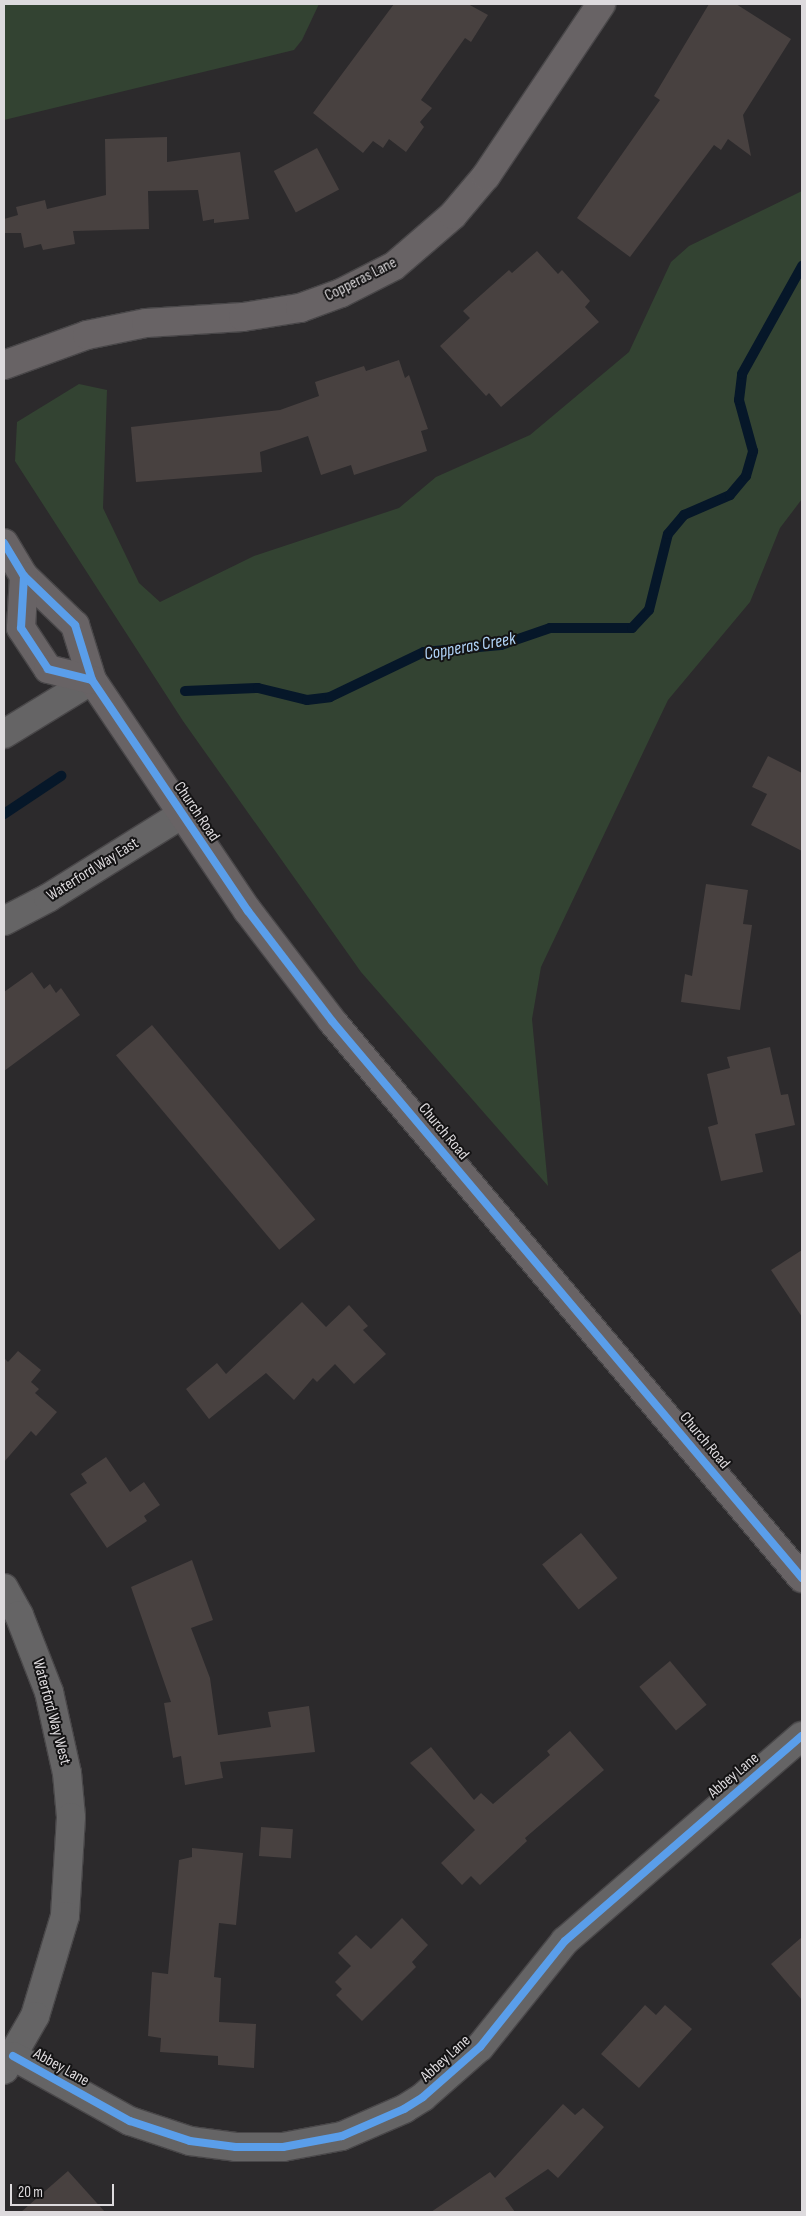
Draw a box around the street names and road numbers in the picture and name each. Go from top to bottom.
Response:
street label: Copperas Lane [322,254,400,306]
street label: Church Road [169,778,223,846]
street label: Waterford Way East [44,834,142,906]
street label: Church Road [414,1100,472,1164]
street label: Church Road [675,1409,733,1473]
street label: Waterford Way West [28,1657,74,1767]
street label: Abbey Lane [705,1749,763,1803]
street label: Abbey Lane [417,2032,475,2086]
street label: Abbey Lane [30,2045,92,2091]

